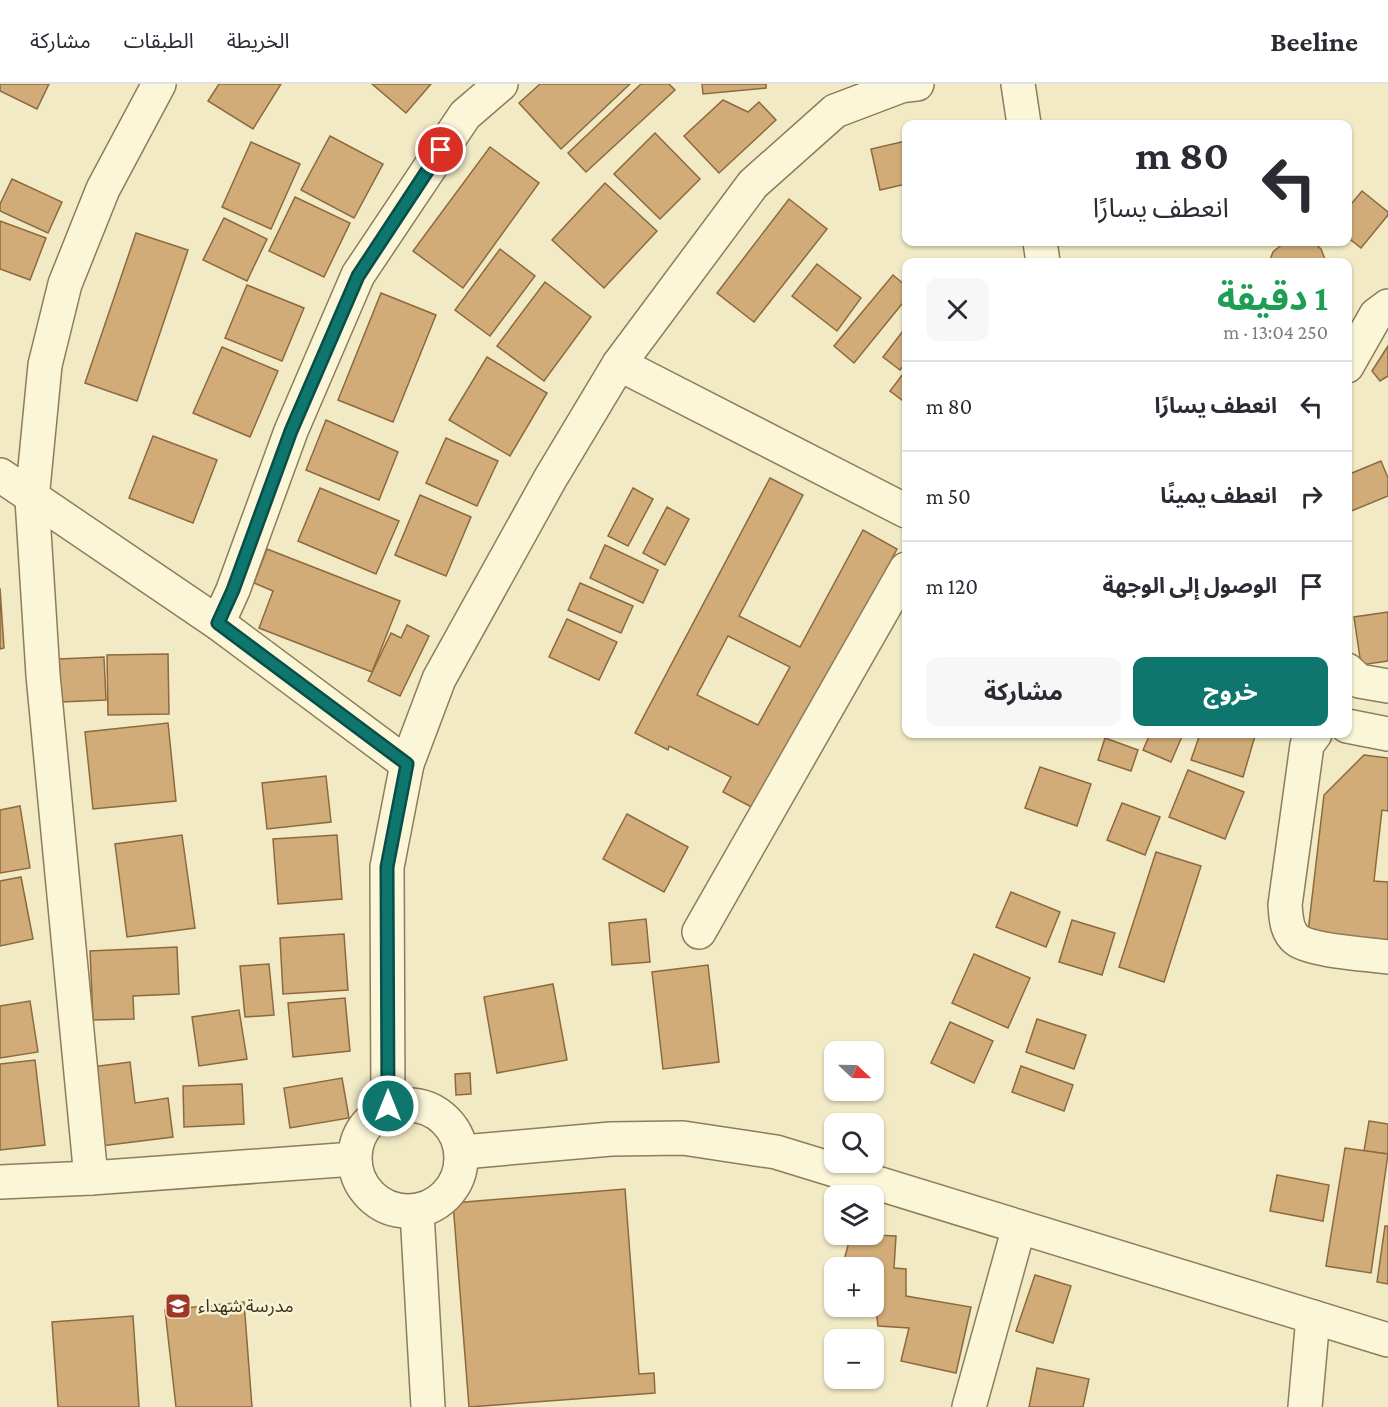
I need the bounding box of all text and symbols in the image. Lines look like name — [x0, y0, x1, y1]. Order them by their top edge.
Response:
text: Beeline — [1270, 26, 1358, 57]
text: مشاركة — [30, 29, 91, 53]
text: الطبقات — [124, 29, 194, 53]
text: الخريطة — [227, 29, 290, 53]
pin — [415, 124, 466, 175]
text: 80 m — [1135, 131, 1229, 178]
icon: arrive — [424, 133, 457, 166]
icon: left — [1250, 144, 1328, 222]
text: انعطف يسارًا — [1093, 193, 1229, 223]
button: close — [926, 278, 989, 341]
text: 1 دقيقة — [1217, 278, 1328, 318]
text: 250 m · 13:04 — [1223, 321, 1328, 343]
icon: left — [1295, 390, 1328, 423]
text: انعطف يسارًا — [1155, 393, 1277, 418]
text: 80 m — [926, 394, 972, 419]
icon: right — [1295, 480, 1328, 513]
text: انعطف يمينًا — [1160, 483, 1277, 508]
text: 50 m — [926, 484, 971, 509]
icon: arrive — [1295, 570, 1328, 603]
text: الوصول إلى الوجهة — [1102, 573, 1277, 598]
text: 120 m — [926, 574, 978, 599]
button: مشاركة — [926, 657, 1121, 726]
button: خروج — [1133, 657, 1328, 726]
north arrow — [824, 1041, 884, 1101]
map controls — [824, 1041, 884, 1389]
position arrow — [356, 1074, 420, 1138]
button: search — [824, 1113, 884, 1173]
button: layers — [824, 1185, 884, 1245]
button: + — [824, 1257, 884, 1317]
school or university icon: مدرسة شهداء — [163, 1291, 193, 1321]
place label: مدرسة شهداء — [198, 1296, 294, 1317]
button: − — [824, 1329, 884, 1389]

